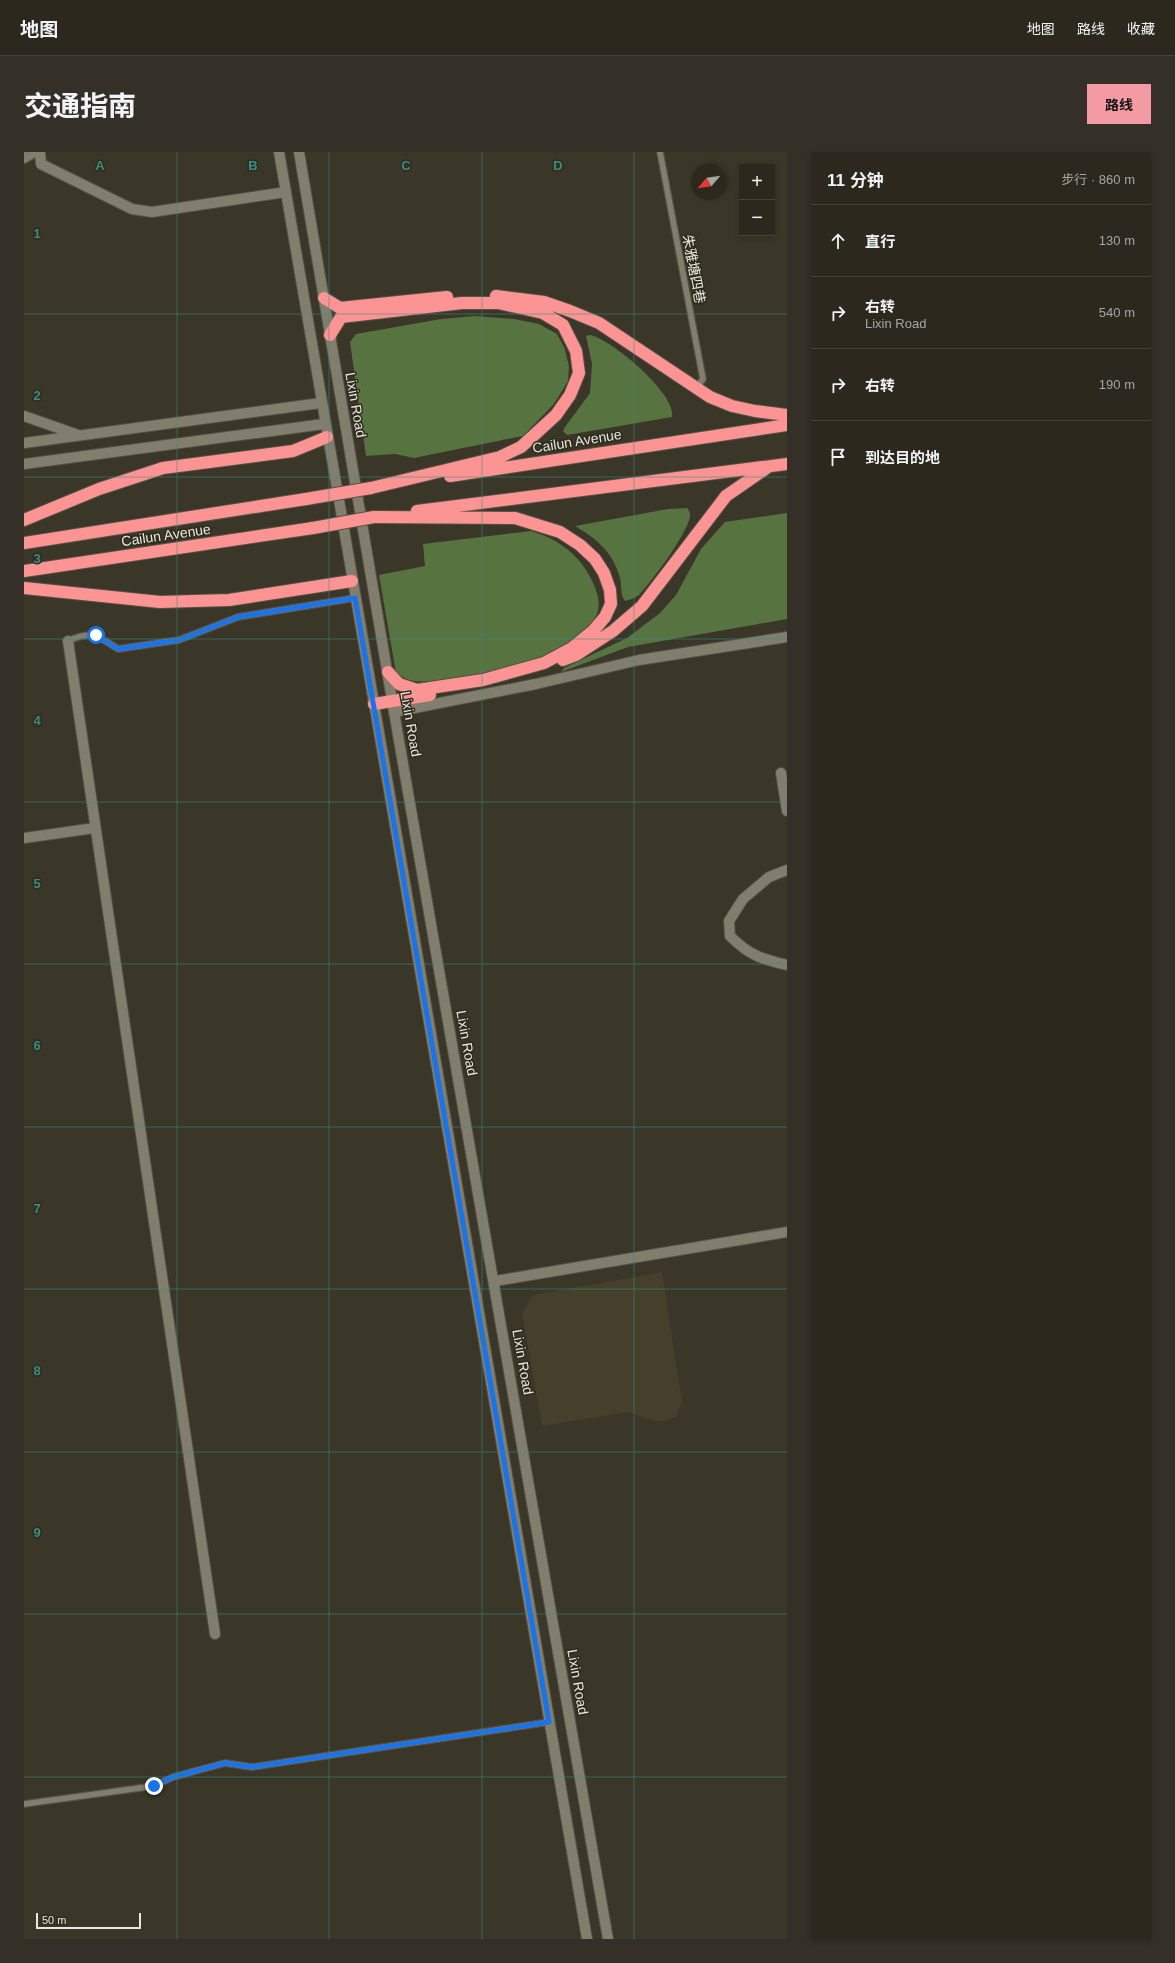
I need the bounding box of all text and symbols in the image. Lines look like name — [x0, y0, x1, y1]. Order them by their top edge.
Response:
text: 地图 — [20, 19, 58, 40]
text: 地图 — [1027, 21, 1055, 37]
text: 路线 — [1077, 21, 1105, 37]
text: 收藏 — [1127, 21, 1155, 37]
button: 路线 — [1087, 84, 1151, 124]
text: 交通指南 — [24, 91, 136, 122]
text: A — [95, 158, 105, 173]
text: B — [248, 158, 258, 173]
text: C — [401, 158, 411, 173]
text: D — [553, 158, 563, 173]
north arrow — [691, 164, 727, 200]
map controls — [739, 164, 775, 236]
button: + — [739, 164, 775, 200]
text: 11 分钟 — [827, 171, 884, 190]
text: 步行 · 860 m — [1061, 172, 1135, 187]
button: − — [739, 200, 775, 236]
text: 1 — [33, 226, 41, 241]
icon: ahead — [827, 230, 849, 252]
street label: 朱雅塘四巷 — [679, 233, 709, 305]
text: 直行 — [865, 233, 895, 250]
text: 130 m — [1099, 233, 1135, 248]
text: 右转 — [865, 298, 895, 315]
icon: right — [827, 302, 849, 324]
text: 540 m — [1099, 305, 1135, 320]
text: Lixin Road — [865, 316, 926, 331]
street label: Lixin Road — [342, 371, 370, 439]
icon: right — [827, 374, 849, 396]
text: 右转 — [865, 377, 895, 394]
text: 190 m — [1099, 377, 1135, 392]
text: 2 — [33, 388, 41, 403]
street label: Cailun Avenue — [531, 426, 623, 456]
icon: arrive — [827, 446, 849, 468]
text: 到达目的地 — [865, 449, 940, 466]
street label: Cailun Avenue — [120, 521, 212, 549]
text: 3 — [33, 551, 41, 566]
route start — [87, 626, 105, 644]
street label: Lixin Road — [397, 690, 425, 758]
text: 4 — [33, 713, 41, 728]
text: 5 — [33, 876, 41, 891]
street label: Lixin Road — [453, 1009, 481, 1077]
text: 6 — [33, 1038, 41, 1053]
text: 7 — [33, 1201, 41, 1216]
street label: Lixin Road — [509, 1328, 537, 1396]
text: 8 — [33, 1363, 41, 1378]
text: 9 — [33, 1525, 41, 1540]
street label: Lixin Road — [564, 1648, 592, 1716]
route end — [145, 1777, 163, 1795]
scale bar — [36, 1911, 141, 1930]
text: 50 m — [42, 1914, 66, 1926]

